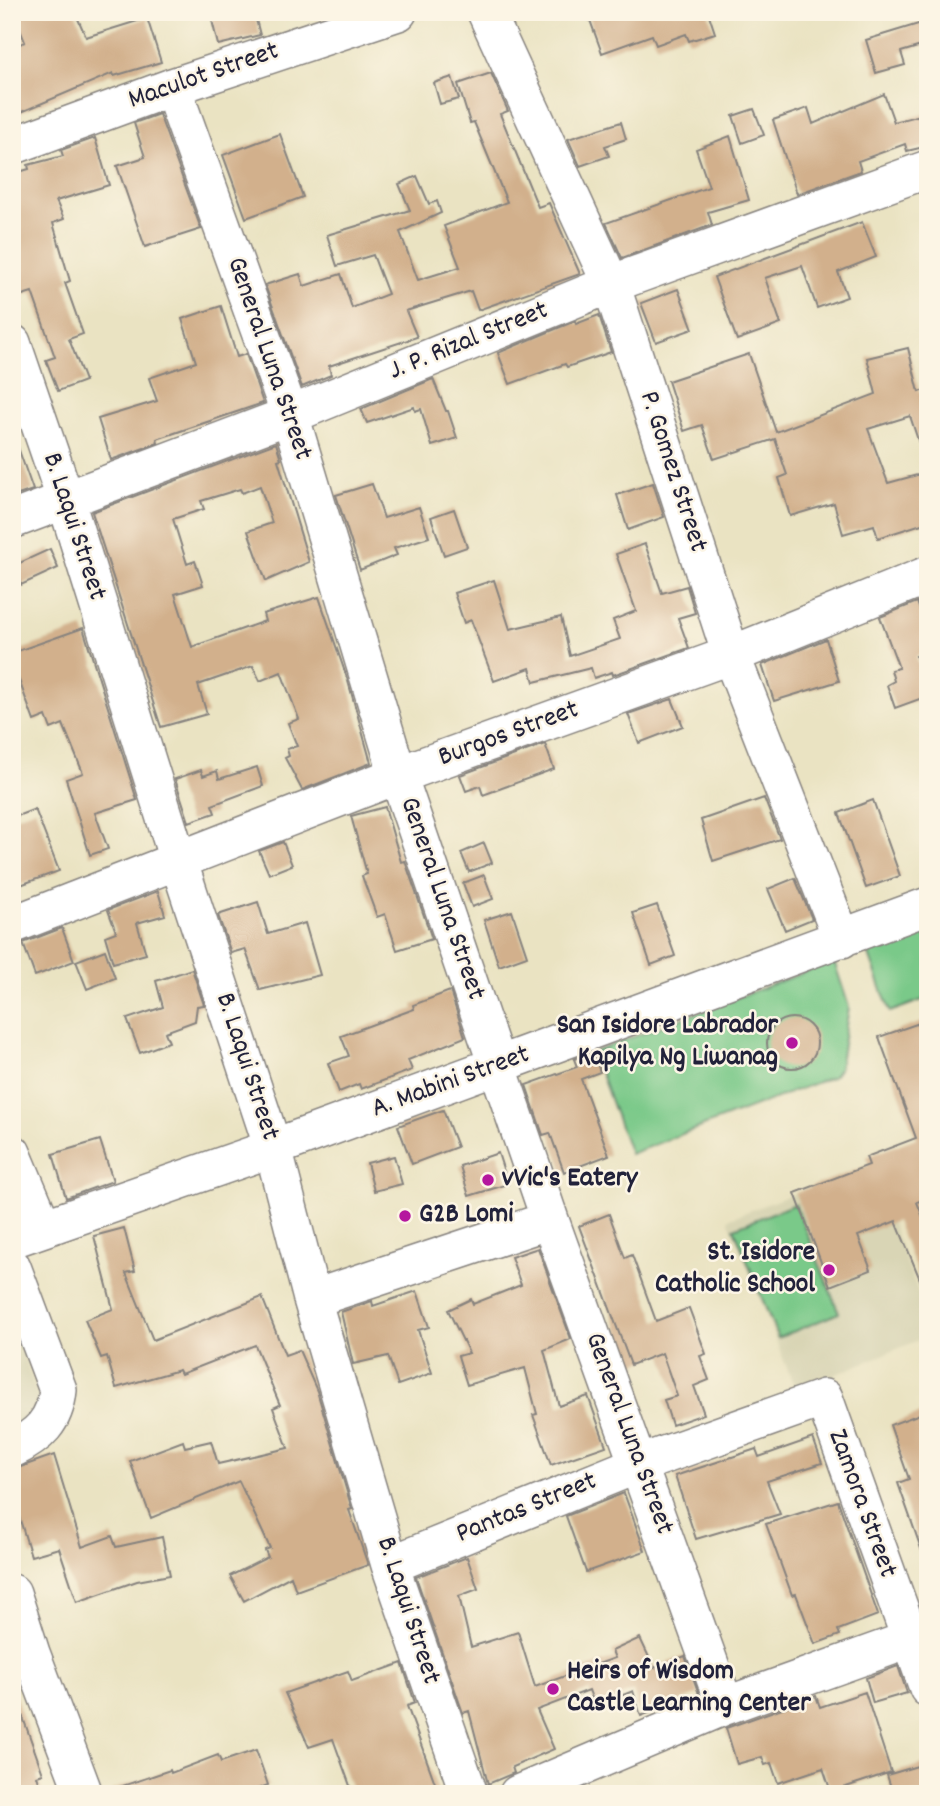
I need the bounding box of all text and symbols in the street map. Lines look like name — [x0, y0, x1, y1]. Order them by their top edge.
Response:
street label: Maculot Street — [123, 33, 285, 121]
street label: General Luna Street — [215, 252, 321, 466]
street label: J. P. Rizal Street — [383, 292, 555, 392]
street label: P. Gomez Street — [627, 386, 717, 558]
street label: B. Laqui Street — [30, 448, 116, 606]
street label: Burgos Street — [433, 691, 585, 779]
street label: General Luna Street — [388, 792, 494, 1006]
street label: B. Laqui Street — [203, 988, 289, 1146]
place label: San Isidore Labrador Kapilya Ng Liwanag — [557, 1007, 779, 1079]
marker: San Isidore Labrador Kapilya Ng Liwanag — [784, 1035, 800, 1051]
street label: A. Mabini Street — [366, 1036, 536, 1130]
place label: vVic's Eatery — [502, 1160, 639, 1200]
marker: vVic's Eatery — [480, 1172, 496, 1188]
place label: G2B Lomi — [419, 1196, 513, 1236]
marker: G2B Lomi — [397, 1208, 413, 1224]
place label: St. Isidore Catholic School — [655, 1234, 815, 1306]
marker: St. Isidore Catholic School — [821, 1262, 837, 1278]
street label: General Luna Street — [573, 1327, 683, 1541]
street label: Zamora Street — [816, 1424, 906, 1584]
street label: Pantas Street — [451, 1463, 603, 1555]
street label: B. Laqui Street — [364, 1532, 450, 1690]
place label: Heirs of Wisdom Castle Learning Center — [567, 1653, 811, 1725]
marker: Heirs of Wisdom Castle Learning Center — [545, 1681, 561, 1697]

